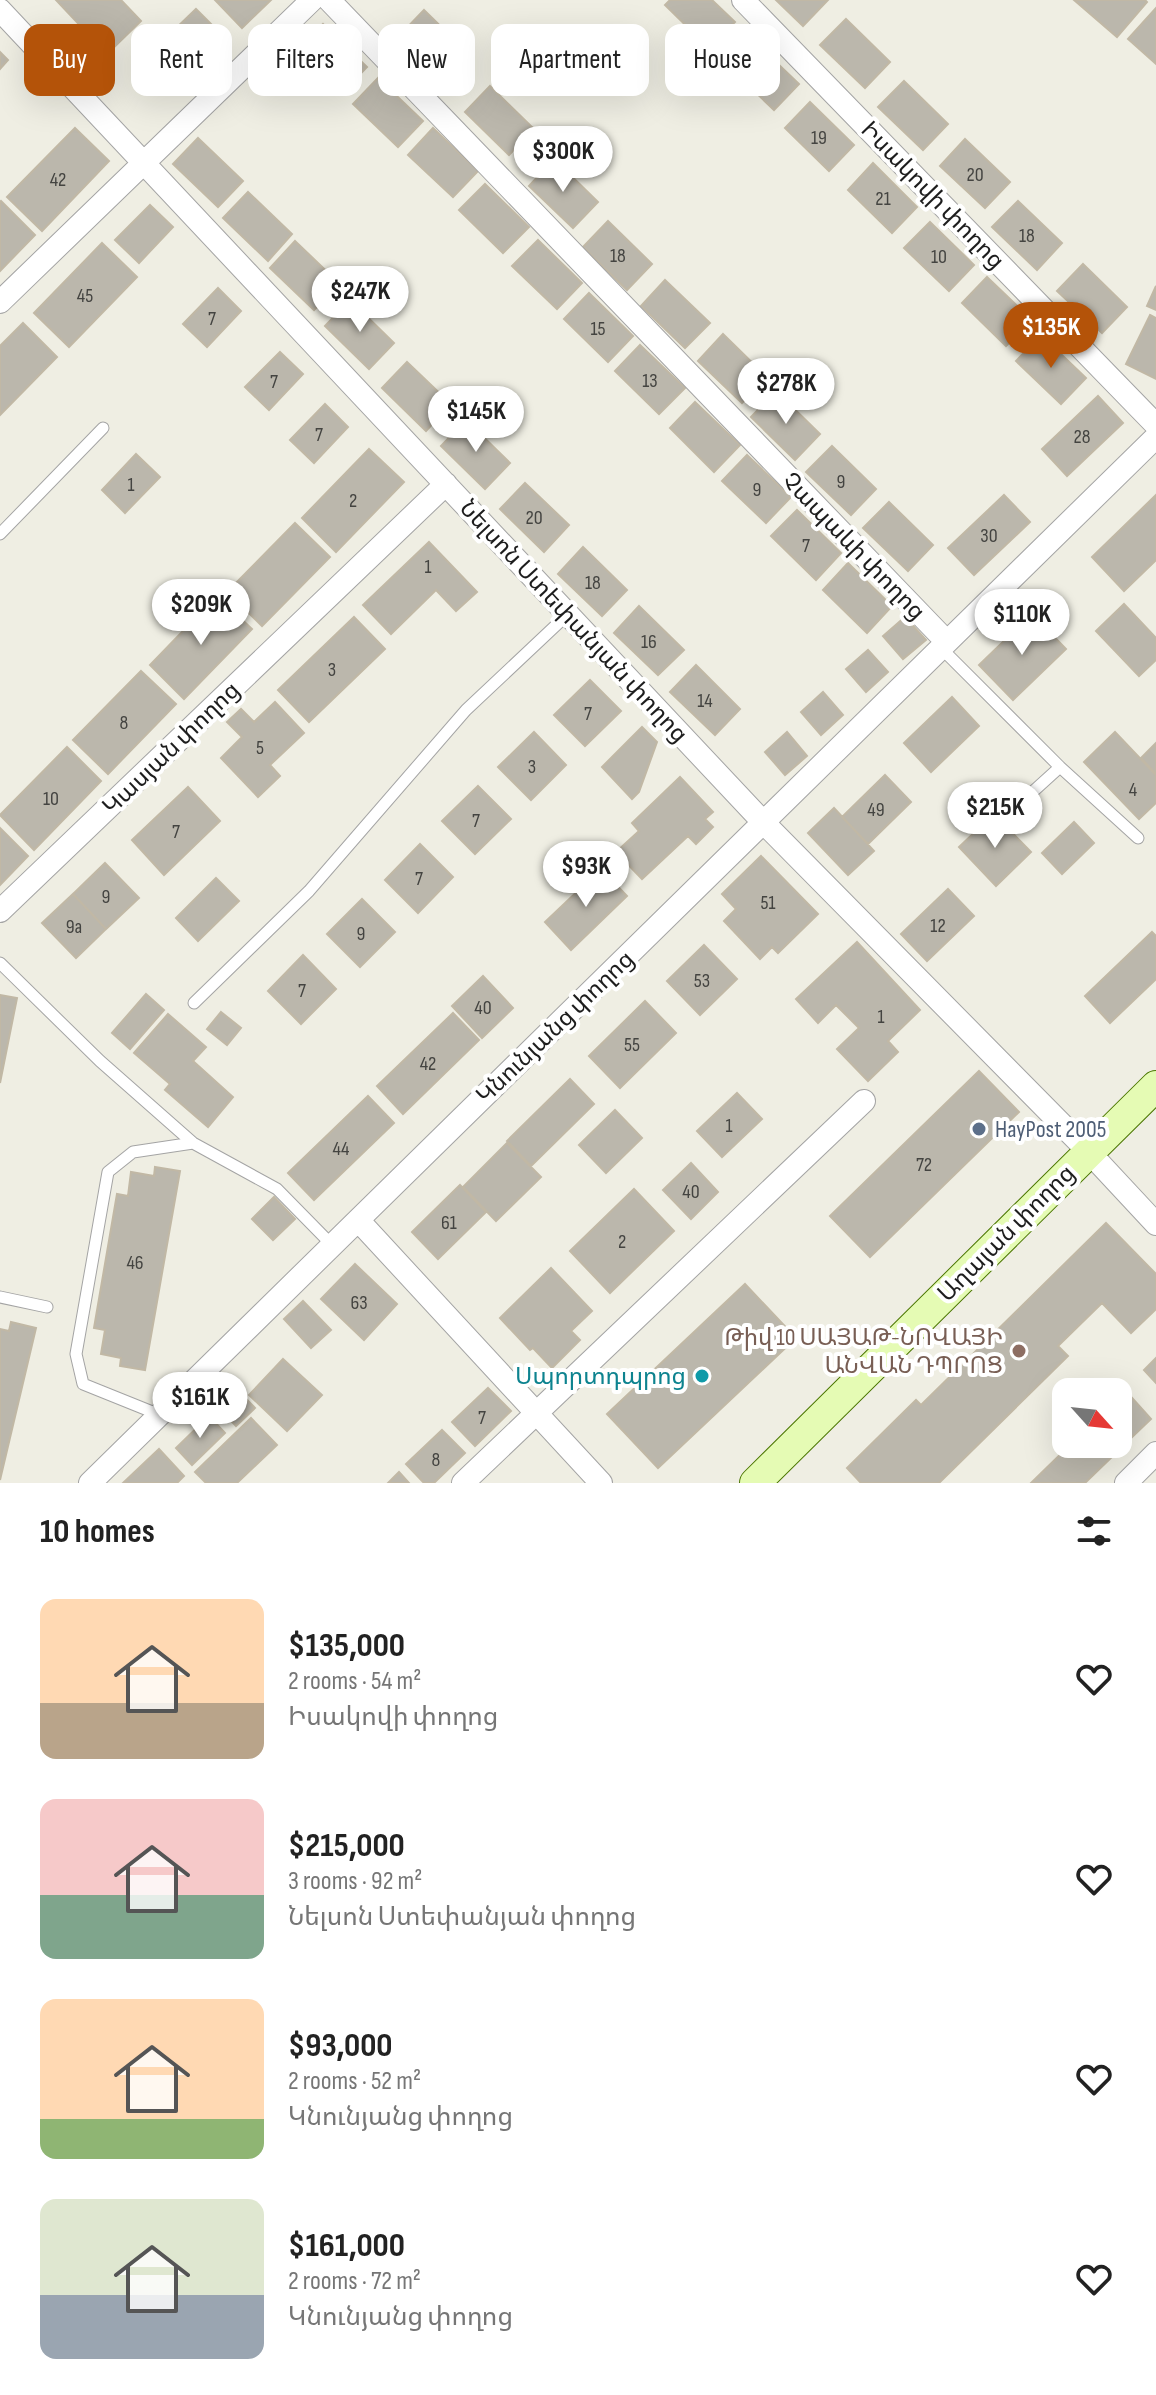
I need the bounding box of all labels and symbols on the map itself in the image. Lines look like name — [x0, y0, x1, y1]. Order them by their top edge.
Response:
street label: Իսակովի փողոց — [855, 115, 1011, 275]
pin: $300K — [507, 126, 619, 194]
house number: 19 — [811, 126, 827, 150]
house number: 20 — [966, 163, 984, 187]
house number: 42 — [50, 168, 66, 192]
house number: 21 — [875, 187, 891, 211]
house number: 18 — [1019, 224, 1035, 248]
house number: 18 — [610, 244, 626, 268]
house number: 10 — [931, 245, 947, 269]
pin: $247K — [304, 266, 416, 334]
house number: 45 — [77, 284, 93, 308]
pin: $135K — [995, 302, 1107, 370]
house number: 7 — [208, 307, 216, 331]
house number: 15 — [590, 317, 606, 341]
pin: $278K — [730, 358, 842, 426]
house number: 13 — [642, 369, 658, 393]
house number: 7 — [270, 370, 278, 394]
pin: $145K — [420, 386, 532, 454]
house number: 7 — [315, 423, 323, 447]
house number: 28 — [1074, 425, 1091, 449]
street label: Չապաևի փողոց — [776, 467, 931, 626]
house number: 9 — [837, 470, 845, 494]
house number: 1 — [128, 473, 135, 497]
house number: 9 — [753, 478, 761, 502]
house number: 2 — [349, 489, 357, 513]
street label: Նելսոն Ստեփանյան փողոց — [453, 494, 694, 749]
house number: 20 — [525, 506, 543, 530]
house number: 30 — [980, 524, 998, 548]
house number: 7 — [802, 534, 810, 558]
house number: 1 — [425, 555, 432, 579]
house number: 18 — [585, 571, 601, 595]
pin: $209K — [145, 579, 257, 647]
pin: $110K — [966, 589, 1078, 657]
house number: 16 — [641, 630, 657, 654]
house number: 3 — [328, 658, 336, 682]
street label: Կասյան փողոց — [97, 676, 246, 821]
house number: 14 — [697, 689, 713, 713]
house number: 7 — [584, 702, 592, 726]
house number: 8 — [120, 711, 128, 735]
house number: 5 — [256, 736, 264, 760]
house number: 3 — [528, 755, 536, 779]
house number: 4 — [1129, 778, 1137, 802]
pin: $215K — [939, 782, 1051, 850]
house number: 10 — [43, 787, 59, 811]
house number: 49 — [867, 798, 885, 822]
house number: 7 — [472, 809, 480, 833]
house number: 7 — [172, 820, 180, 844]
pin: $93K — [539, 841, 633, 909]
house number: 7 — [415, 867, 423, 891]
house number: 9 — [102, 885, 110, 909]
house number: 51 — [760, 891, 776, 915]
house number: 12 — [930, 914, 946, 938]
house number: 9a — [66, 915, 82, 939]
house number: 9 — [357, 922, 365, 946]
street label: Կնունյանց փողոց — [471, 945, 640, 1110]
house number: 53 — [694, 969, 710, 993]
house number: 7 — [298, 979, 306, 1003]
house number: 40 — [474, 996, 492, 1020]
house number: 1 — [878, 1005, 885, 1029]
house number: 55 — [624, 1033, 640, 1057]
house number: 42 — [420, 1052, 436, 1076]
house number: 1 — [726, 1114, 733, 1138]
place label: HayPost 2005 — [995, 1115, 1106, 1144]
marker: HayPost 2005 — [970, 1120, 988, 1138]
house number: 44 — [333, 1137, 349, 1161]
house number: 72 — [916, 1153, 932, 1177]
street label: Աղայան փողոց — [932, 1159, 1081, 1308]
house number: 40 — [682, 1180, 700, 1204]
house number: 61 — [441, 1211, 457, 1235]
house number: 2 — [618, 1230, 626, 1254]
house number: 46 — [126, 1251, 144, 1275]
house number: 63 — [350, 1291, 368, 1315]
place label: Թիվ 10 ՍԱՅԱԹ-ՆՈՎԱՅԻ ԱՆՎԱՆ ԴՊՐՈՑ — [724, 1323, 1003, 1380]
marker: Թիվ 10 ՍԱՅԱԹ-ՆՈՎԱՅԻ ԱՆՎԱՆ ԴՊՐՈՑ — [1010, 1342, 1028, 1360]
place label: Սպորտդպրոց — [515, 1362, 686, 1391]
marker: Սպորտդպրոց — [693, 1367, 711, 1385]
pin: $161K — [144, 1372, 256, 1440]
north arrow — [1052, 1378, 1132, 1458]
house number: 7 — [478, 1406, 486, 1430]
house number: 8 — [432, 1448, 440, 1472]

